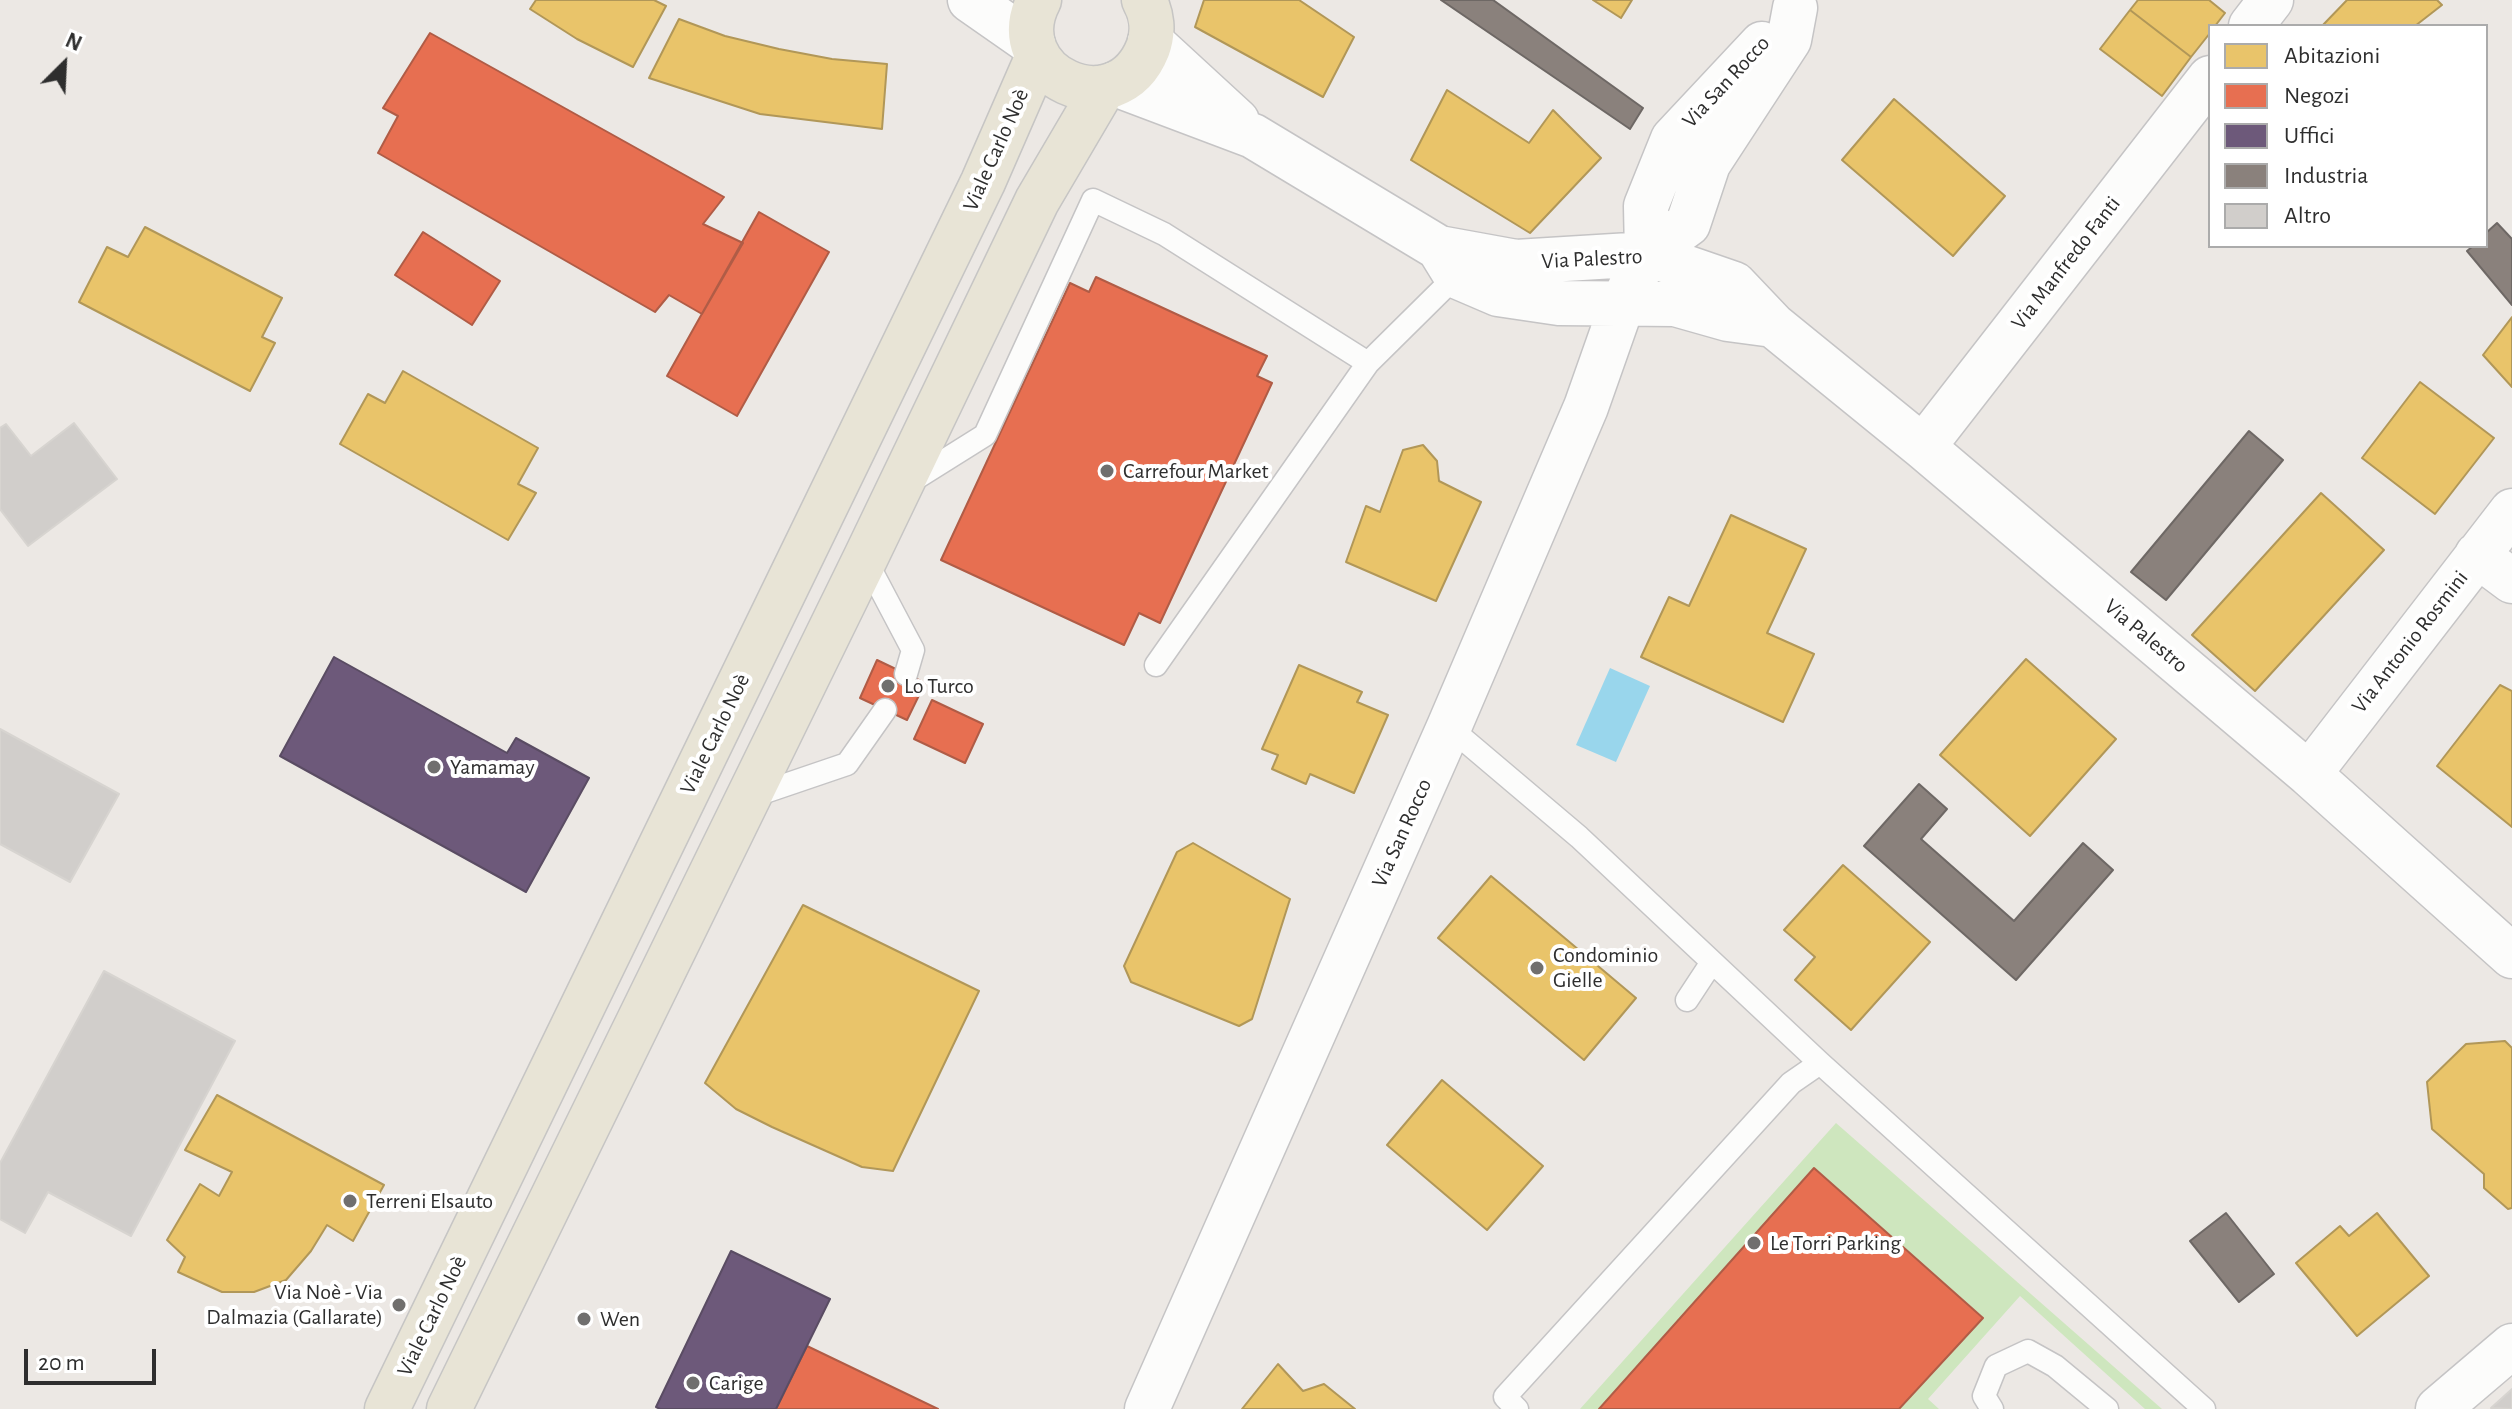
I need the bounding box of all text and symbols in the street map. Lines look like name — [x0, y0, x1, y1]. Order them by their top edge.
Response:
north arrow — [24, 24, 104, 104]
legend — [2208, 24, 2488, 248]
text: N — [62, 29, 85, 55]
street label: Via San Rocco — [1677, 30, 1775, 134]
text: Abitazioni — [2284, 44, 2380, 68]
text: Negozi — [2284, 84, 2350, 108]
street label: Viale Carlo Noè — [957, 85, 1035, 215]
text: Uffici — [2284, 124, 2335, 148]
text: Industria — [2284, 164, 2368, 188]
street label: Via Manfredo Fanti — [2006, 191, 2126, 335]
text: Altro — [2284, 204, 2331, 228]
street label: Via Palestro — [1541, 243, 1643, 275]
place label: Carrefour Market — [1123, 458, 1269, 484]
marker: Carrefour Market — [1098, 462, 1116, 480]
street label: Via Antonio Rosmini — [2346, 565, 2474, 719]
street label: Via Palestro — [2099, 593, 2193, 679]
street label: Viale Carlo Noè — [674, 669, 756, 799]
place label: Lo Turco — [904, 673, 974, 699]
marker: Lo Turco — [879, 677, 897, 695]
place label: Yamamay — [450, 754, 535, 780]
marker: Yamamay — [425, 758, 443, 776]
street label: Via San Rocco — [1366, 774, 1438, 892]
place label: Condominio Gielle — [1553, 942, 1658, 994]
marker: Condominio Gielle — [1528, 959, 1546, 977]
place label: Terreni Elsauto — [366, 1188, 493, 1214]
marker: Terreni Elsauto — [341, 1192, 359, 1210]
place label: Le Torri Parking — [1770, 1230, 1901, 1256]
marker: Le Torri Parking — [1745, 1234, 1763, 1252]
street label: Viale Carlo Noè — [391, 1251, 473, 1381]
place label: Via Noè - Via Dalmazia (Gallarate) — [206, 1279, 383, 1330]
marker: Via Noè - Via Dalmazia (Gallarate) — [390, 1296, 408, 1314]
place label: Wen — [600, 1306, 640, 1332]
marker: Wen — [575, 1310, 593, 1328]
scale bar — [28, 1333, 160, 1383]
text: 20 m — [38, 1351, 85, 1375]
place label: Carige — [709, 1370, 764, 1396]
marker: Carige — [684, 1374, 702, 1392]

